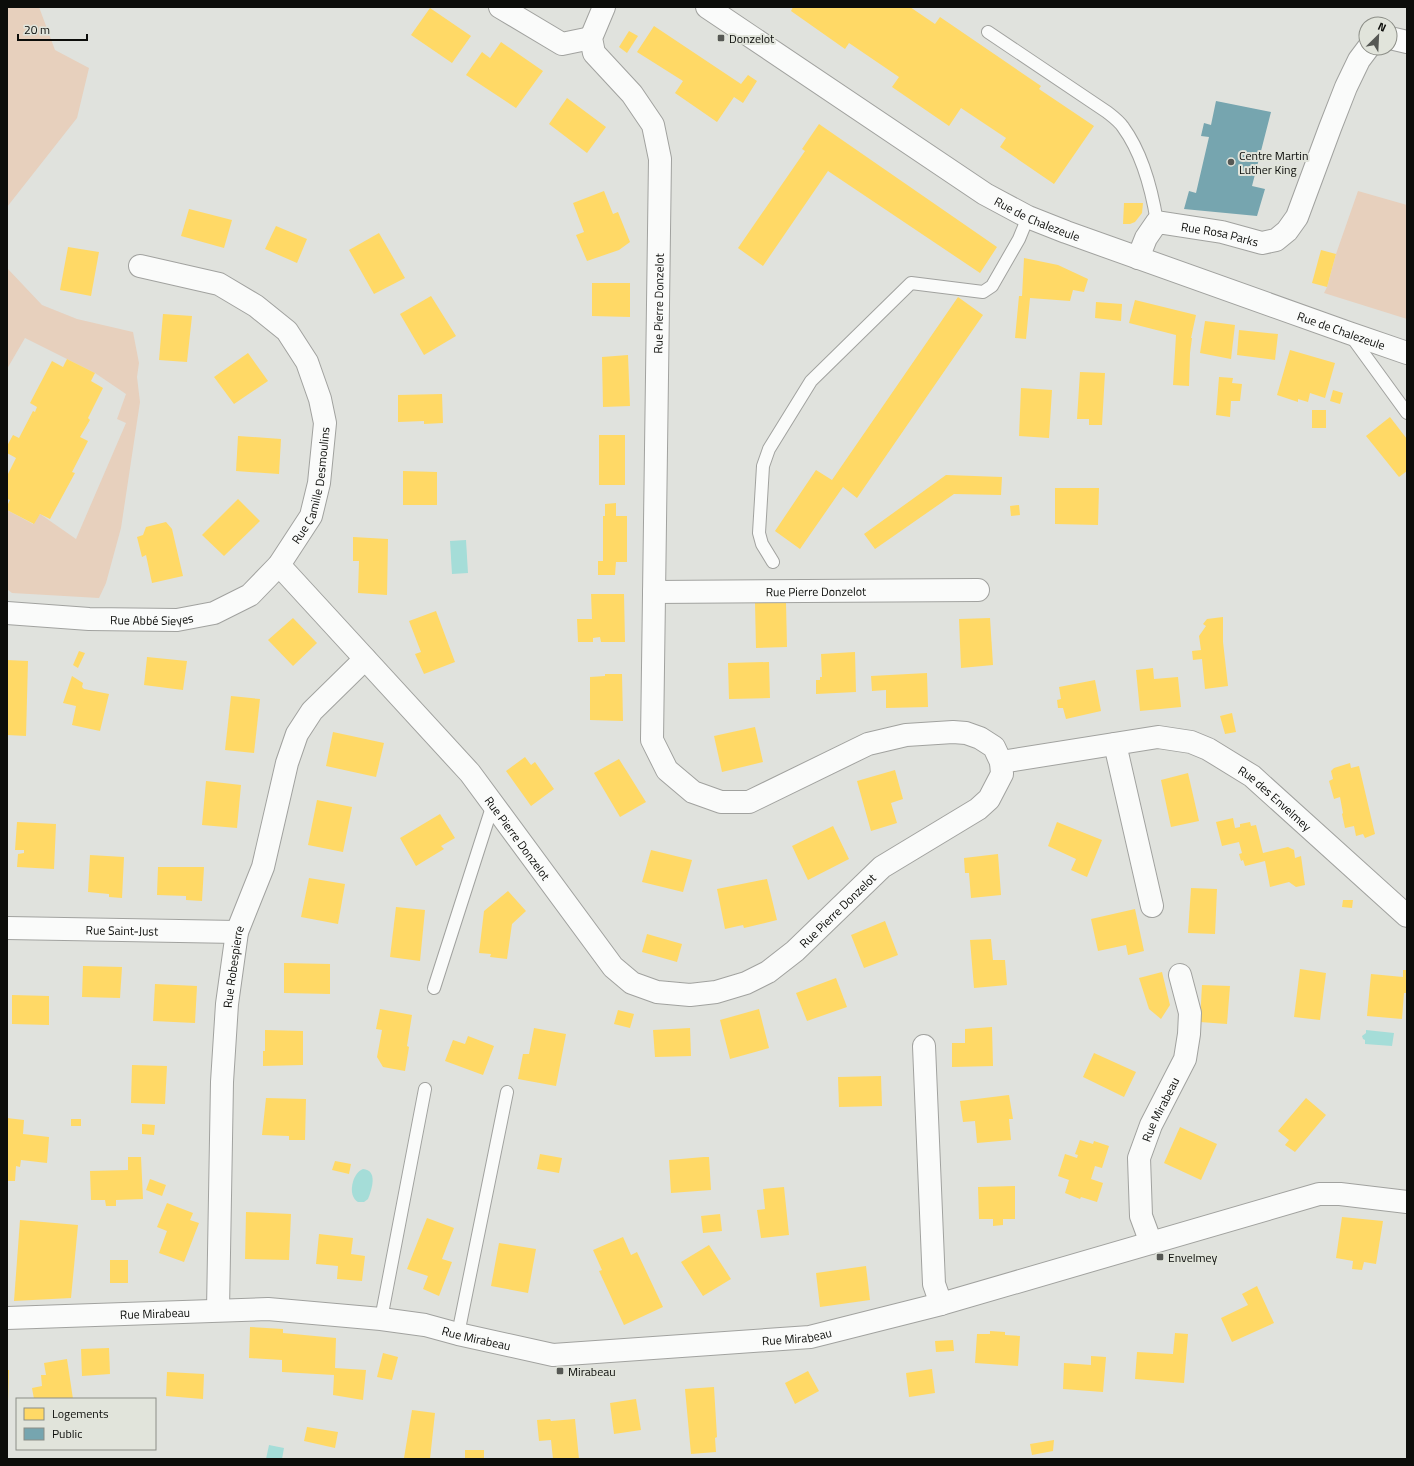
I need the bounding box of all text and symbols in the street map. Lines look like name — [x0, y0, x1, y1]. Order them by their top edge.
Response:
scale bar — [18, 16, 87, 42]
north arrow — [1358, 16, 1398, 56]
text: N — [1375, 18, 1389, 36]
text: 20 m — [24, 20, 50, 39]
place label: Donzelot — [729, 29, 775, 48]
marker: Donzelot — [716, 33, 726, 43]
place label: Centre Martin Luther King — [1239, 146, 1308, 179]
marker: Centre Martin Luther King — [1226, 157, 1236, 167]
street label: Rue de Chalezeule — [991, 191, 1083, 246]
street label: Rue Rosa Parks — [1180, 216, 1261, 251]
street label: Rue Pierre Donzelot — [648, 252, 668, 354]
street label: Rue de Chalezeule — [1295, 306, 1388, 354]
street label: Rue Camille Desmoulins — [286, 425, 334, 547]
street label: Rue Pierre Donzelot — [766, 581, 867, 601]
street label: Rue Abbé Sieyes — [110, 608, 195, 629]
street label: Rue des Envelmey — [1235, 760, 1316, 835]
street label: Rue Pierre Donzelot — [480, 792, 556, 885]
street label: Rue Pierre Donzelot — [795, 868, 881, 952]
street label: Rue Saint-Just — [86, 920, 159, 940]
street label: Rue Robespierre — [217, 922, 248, 1008]
street label: Rue Mirabeau — [1136, 1073, 1184, 1144]
place label: Envelmey — [1168, 1248, 1218, 1267]
marker: Envelmey — [1155, 1252, 1165, 1262]
street label: Rue Mirabeau — [120, 1302, 190, 1324]
street label: Rue Mirabeau — [440, 1321, 513, 1355]
street label: Rue Mirabeau — [761, 1322, 834, 1350]
place label: Mirabeau — [568, 1362, 616, 1381]
marker: Mirabeau — [555, 1366, 565, 1376]
legend — [16, 1398, 156, 1450]
text: Logements — [52, 1404, 109, 1423]
text: Public — [52, 1424, 82, 1443]

